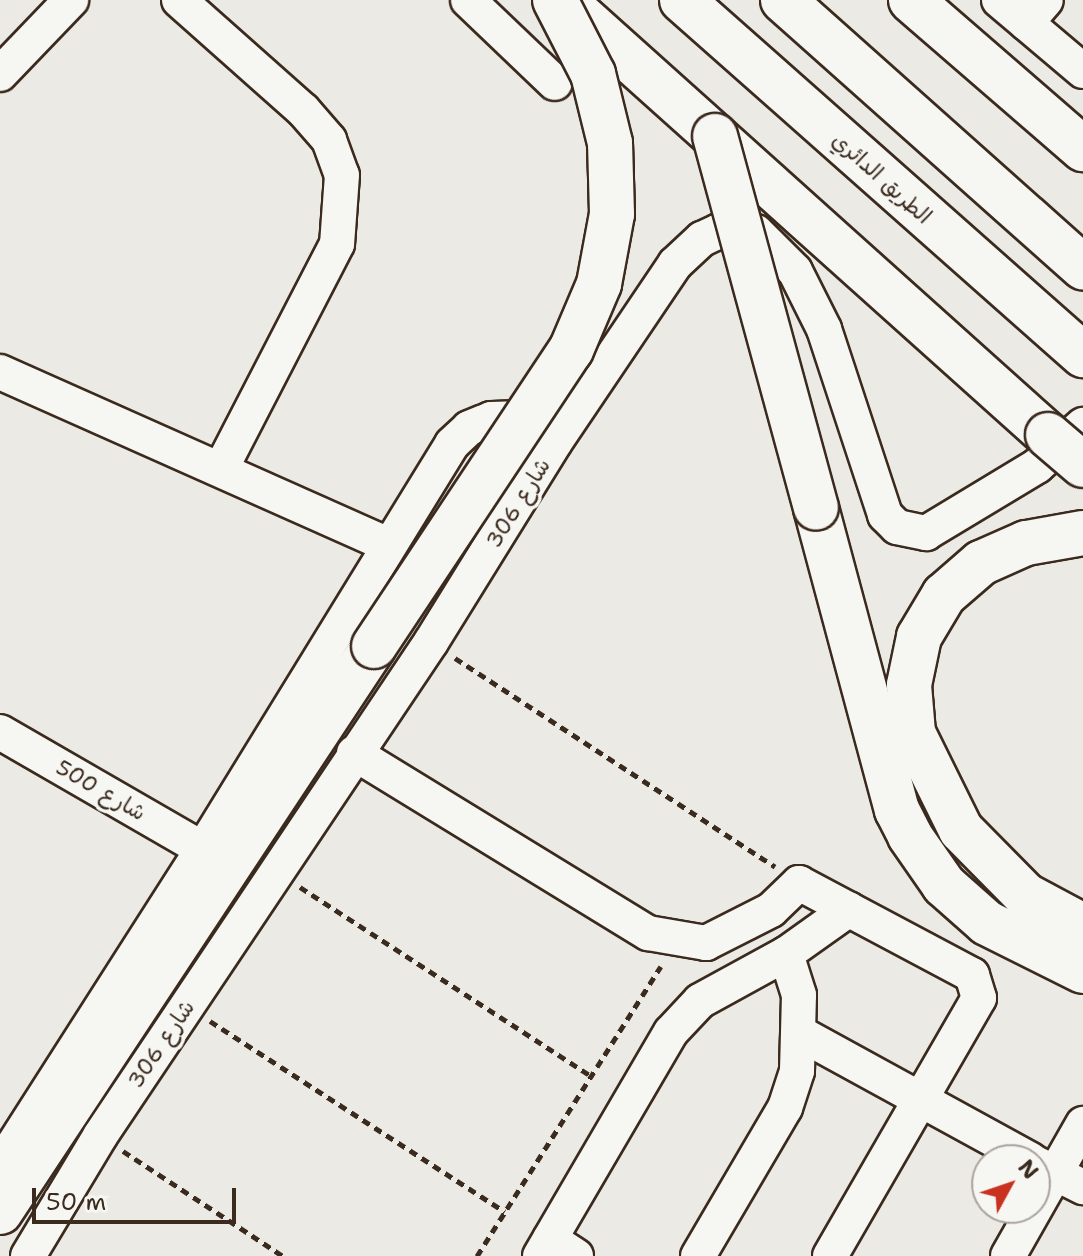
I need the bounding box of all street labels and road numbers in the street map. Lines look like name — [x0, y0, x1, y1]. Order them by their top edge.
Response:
street label: الطريق الدائري — [827, 127, 937, 229]
street label: شارع 306 — [480, 453, 556, 553]
street label: شارع 500 — [52, 754, 150, 826]
street label: شارع 306 — [122, 995, 200, 1093]

